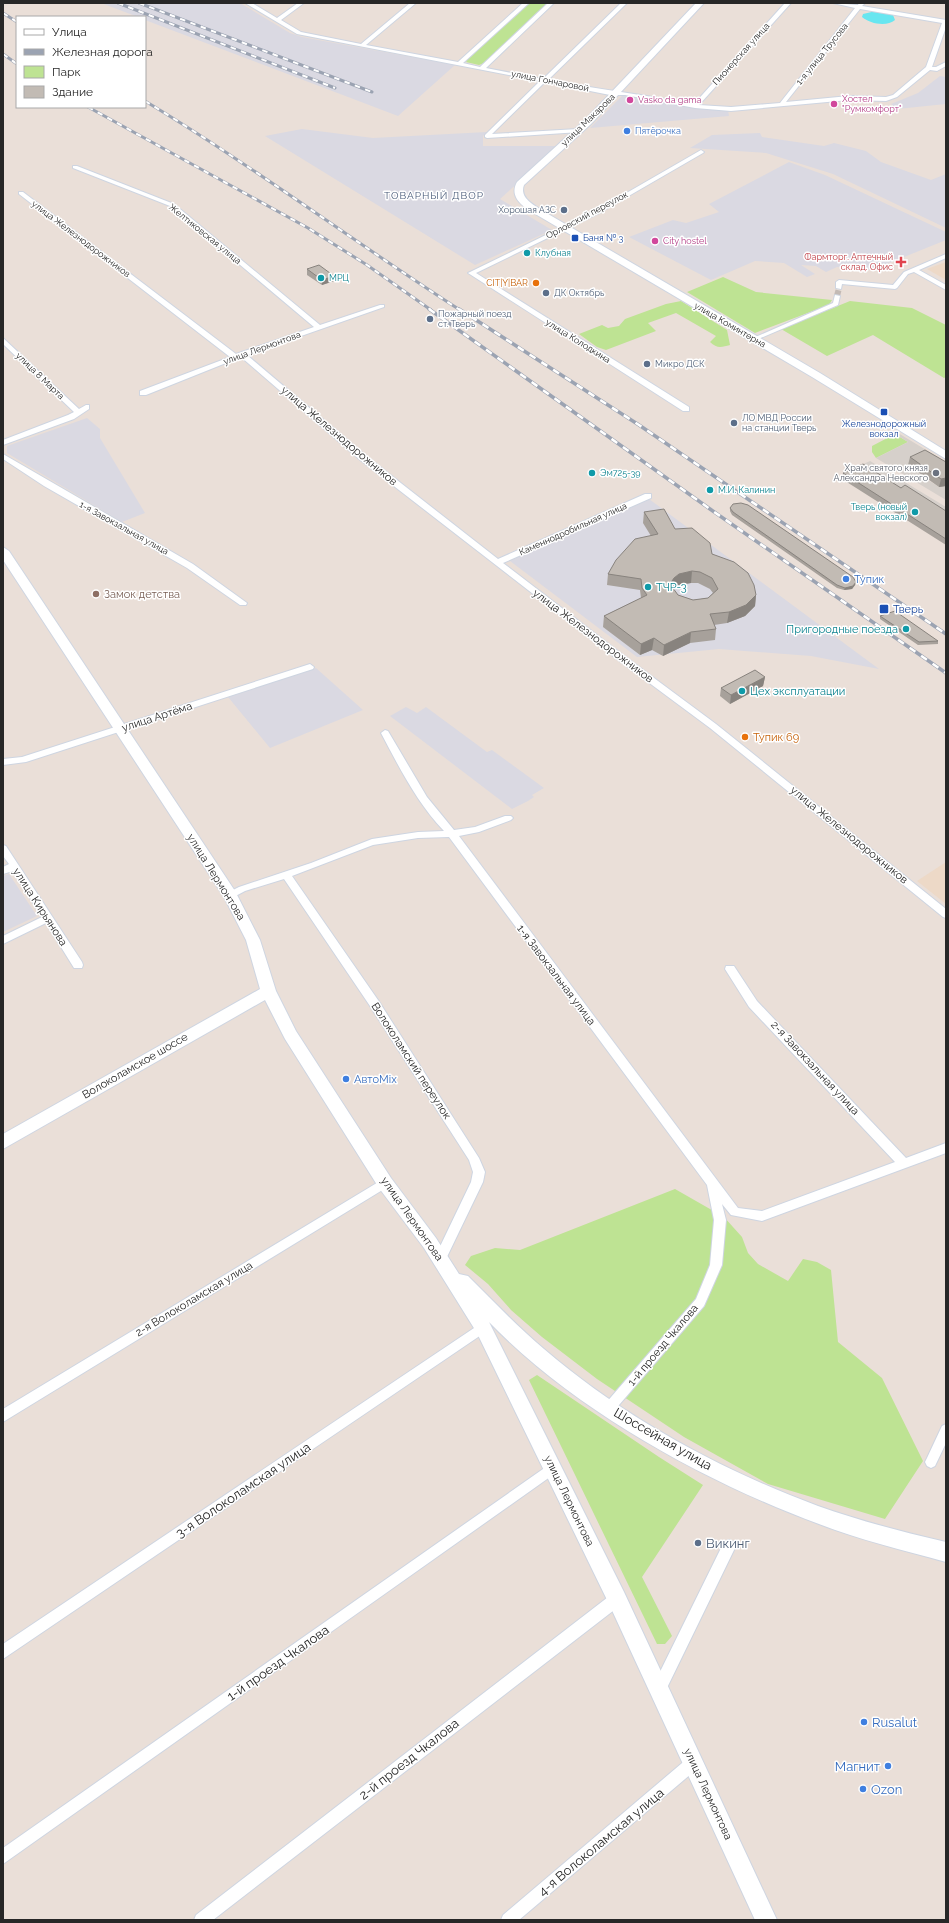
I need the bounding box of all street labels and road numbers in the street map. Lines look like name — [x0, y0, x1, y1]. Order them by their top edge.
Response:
street label: Пионерская улица — [711, 21, 772, 87]
street label: 1-я улица Трусова — [794, 21, 850, 87]
street label: улица Гончаровой — [510, 69, 590, 93]
street label: улица Макарова — [559, 92, 617, 148]
street label: Орловский переулок — [544, 189, 630, 241]
street label: улица Железнодорожников — [30, 199, 132, 279]
street label: Желтиковская улица — [167, 202, 243, 266]
street label: улица Коминтерна — [693, 300, 768, 350]
street label: улица Колодкина — [544, 317, 612, 365]
street label: улица Лермонтова — [222, 329, 302, 367]
street label: улица 8 Марта — [14, 351, 66, 401]
street label: улица Железнодорожников — [278, 384, 400, 488]
street label: 1-я Завокзальная улица — [78, 499, 170, 557]
street label: Каменнодробильная улица — [518, 501, 628, 557]
street label: улица Железнодорожников — [530, 586, 656, 686]
street label: улица Артёма — [120, 700, 194, 734]
street label: улица Железнодорожников — [788, 784, 910, 886]
street label: улица Лермонтова — [184, 831, 248, 923]
street label: улица Кирьянова — [10, 866, 70, 948]
street label: 1-я Завокзальная улица — [514, 922, 598, 1028]
street label: Волоколамский переулок — [368, 1000, 454, 1122]
street label: 2-я Завокзальная улица — [768, 1018, 862, 1118]
street label: Волоколамское шоссе — [80, 1030, 191, 1102]
street label: улица Лермонтова — [378, 1175, 446, 1263]
street label: 2-я Волоколамская улица — [133, 1259, 255, 1339]
street label: 1-й проезд Чкалова — [625, 1302, 701, 1388]
street label: Шоссейная улица — [611, 1405, 715, 1473]
street label: 3-я Волоколамская улица — [173, 1439, 313, 1541]
street label: улица Лермонтова — [541, 1453, 597, 1549]
street label: 1-й проезд Чкалова — [224, 1622, 332, 1704]
street label: 2-й проезд Чкалова — [356, 1715, 462, 1803]
street label: улица Лермонтова — [681, 1746, 735, 1842]
street label: 4-я Волоколамская улица — [535, 1785, 667, 1899]

